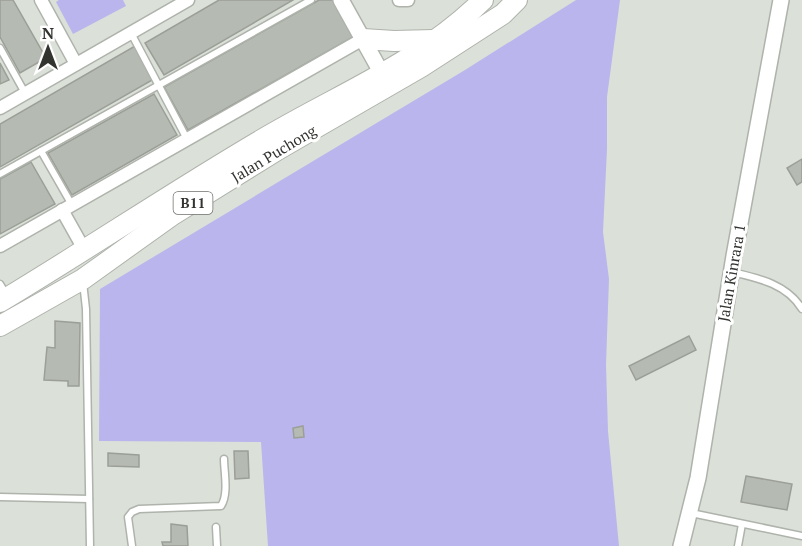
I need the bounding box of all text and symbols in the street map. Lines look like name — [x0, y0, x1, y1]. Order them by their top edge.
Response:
north arrow — [18, 18, 78, 78]
text: N — [42, 22, 54, 44]
street label: Jalan Puchong — [227, 119, 321, 186]
road number: B11 — [174, 192, 212, 214]
street label: Jalan Kinrara 1 — [713, 222, 749, 323]

